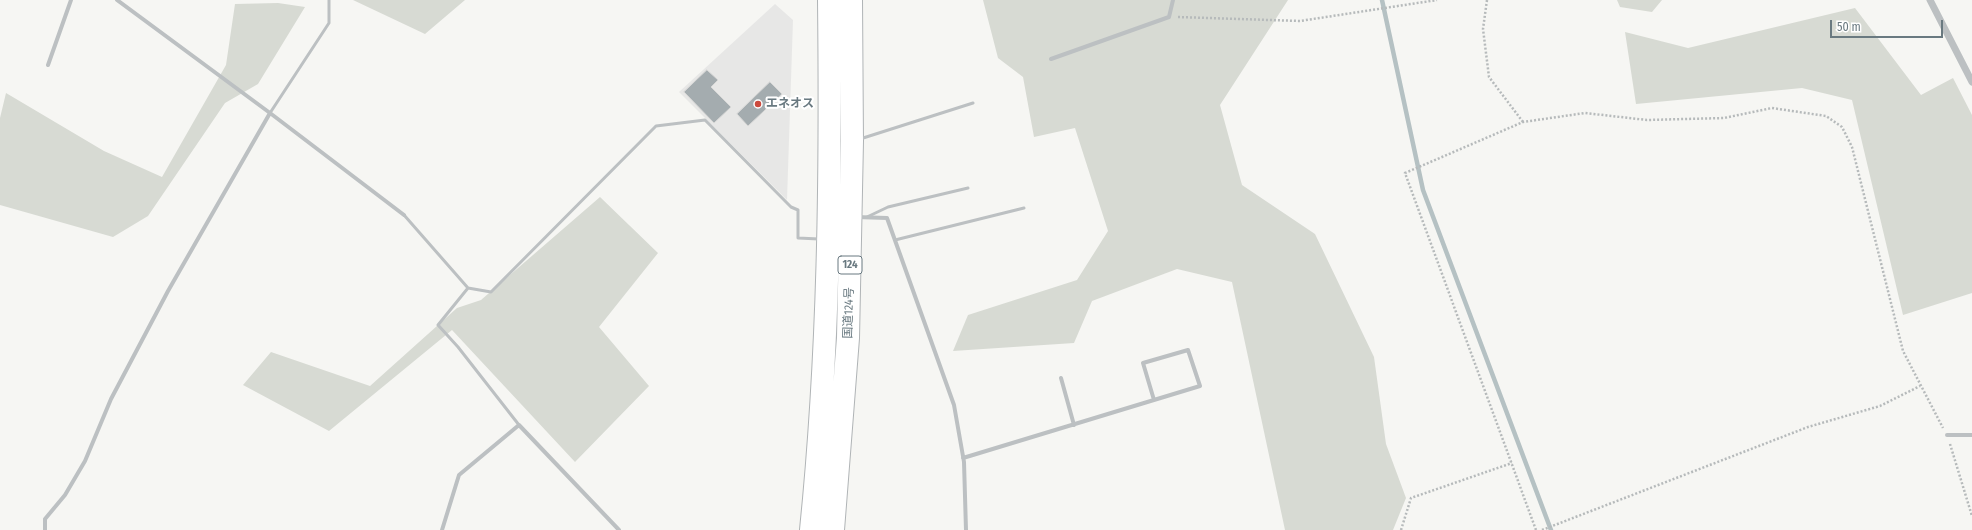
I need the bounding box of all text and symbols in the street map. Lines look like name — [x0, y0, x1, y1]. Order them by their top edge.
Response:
scale bar — [1832, 12, 1945, 38]
text: 50 m — [1837, 20, 1861, 34]
place label: エネオス — [766, 97, 814, 111]
marker: エネオス — [753, 99, 763, 109]
road number: 124 — [838, 256, 862, 274]
street label: 国道124号 — [841, 287, 857, 339]

